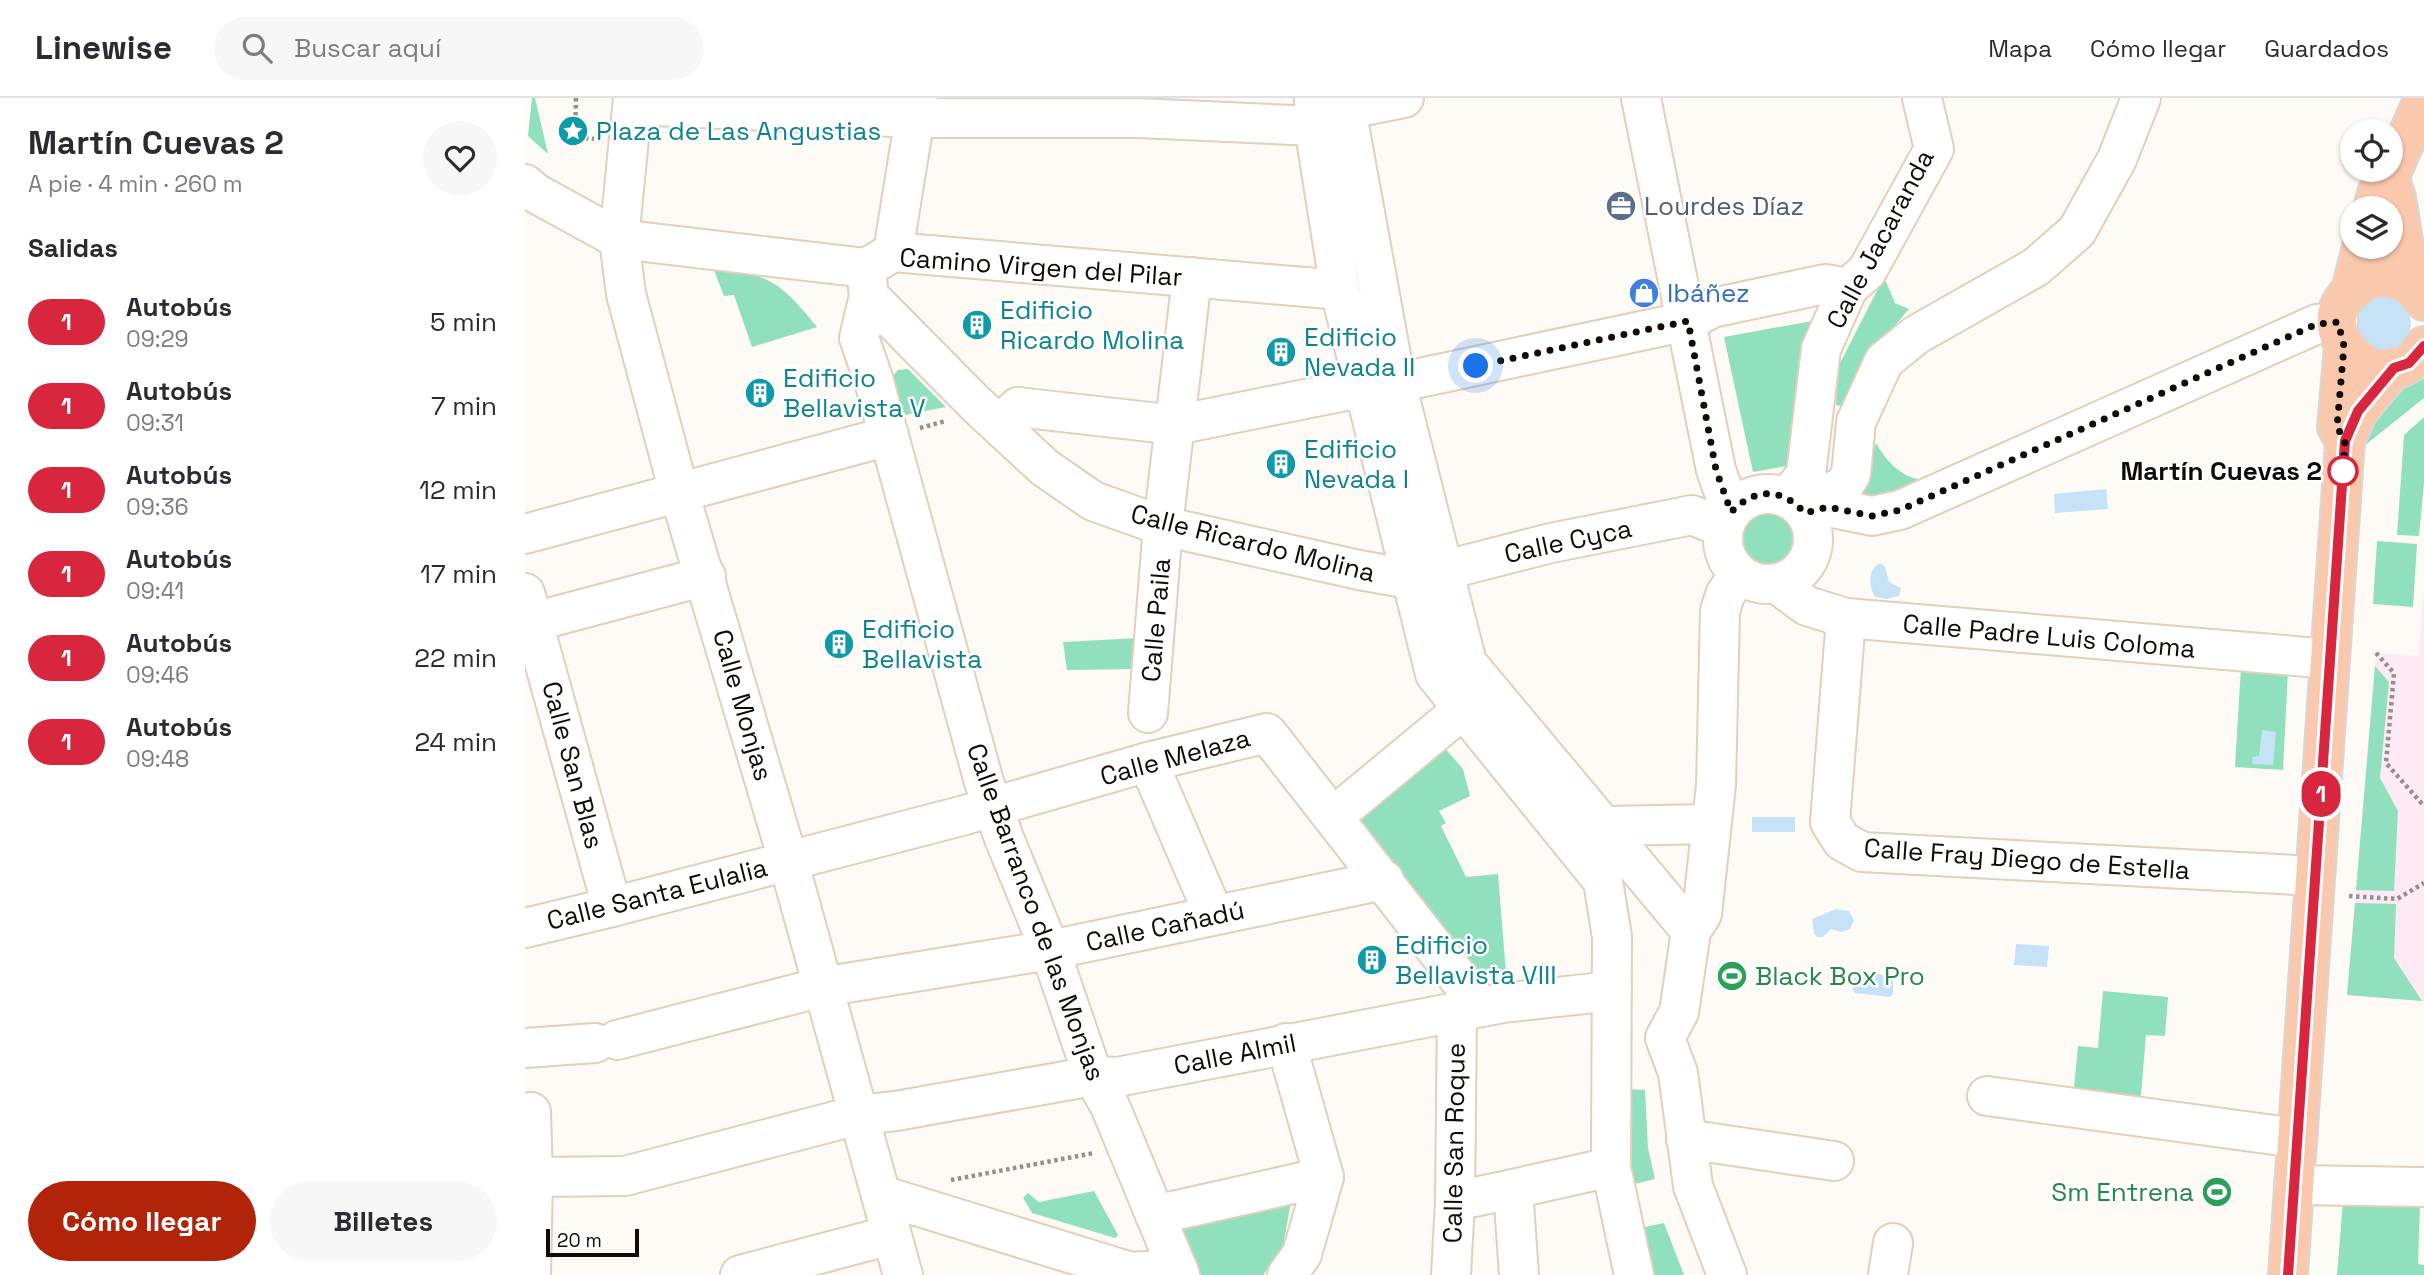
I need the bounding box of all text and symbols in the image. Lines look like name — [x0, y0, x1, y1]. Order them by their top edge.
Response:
search box — [214, 17, 704, 80]
text: Linewise — [35, 27, 172, 69]
icon: search — [238, 29, 276, 67]
text: Buscar aquí — [294, 31, 441, 65]
text: Mapa — [1988, 33, 2052, 64]
text: Cómo llegar — [2090, 33, 2226, 64]
text: Guardados — [2264, 33, 2389, 64]
place icon: Plaza de Las Angustias — [556, 114, 590, 148]
place label: Plaza de Las Angustias — [596, 114, 881, 148]
map controls — [2340, 119, 2403, 259]
button: locate — [2340, 119, 2403, 182]
button: heart — [423, 121, 497, 195]
text: Martín Cuevas 2 — [28, 122, 284, 164]
street label: Calle Jacaranda — [1818, 143, 1942, 335]
text: A pie · 4 min · 260 m — [28, 169, 243, 199]
office icon: Lourdes Díaz — [1604, 189, 1638, 223]
place label: Lourdes Díaz — [1644, 189, 1804, 223]
button: layers — [2340, 196, 2403, 259]
text: Salidas — [28, 231, 118, 265]
street label: Camino Virgen del Pilar — [898, 240, 1184, 294]
shop icon: Ibáñez — [1627, 276, 1661, 310]
place label: Ibáñez — [1667, 276, 1749, 310]
text: Autobús — [126, 290, 232, 324]
place label: Edificio Ricardo Molina — [1000, 293, 1184, 357]
text: 5 min — [430, 305, 497, 339]
text: 1 — [61, 306, 72, 337]
building icon: Edificio Ricardo Molina — [960, 308, 994, 342]
place label: Edificio Nevada II — [1304, 320, 1415, 384]
text: 09:29 — [126, 324, 189, 354]
building icon: Edificio Nevada II — [1264, 335, 1298, 369]
your location — [1458, 348, 1493, 383]
place label: Edificio Bellavista V — [783, 361, 926, 425]
text: Autobús — [126, 374, 232, 408]
building icon: Edificio Bellavista V — [743, 376, 777, 410]
text: 7 min — [431, 389, 497, 423]
text: 1 — [61, 390, 72, 421]
text: 09:31 — [126, 408, 184, 438]
place label: Edificio Nevada I — [1304, 432, 1409, 496]
building icon: Edificio Nevada I — [1264, 447, 1298, 481]
place label: Martín Cuevas 2 — [2120, 454, 2322, 488]
marker: Martín Cuevas 2 — [2328, 456, 2358, 486]
text: Autobús — [126, 458, 232, 492]
text: 12 min — [419, 473, 497, 507]
text: 1 — [61, 474, 72, 505]
text: 09:36 — [126, 492, 189, 522]
street label: Calle Ricardo Molina — [1127, 496, 1379, 590]
street label: Calle Cyca — [1501, 511, 1635, 571]
text: Autobús — [126, 542, 232, 576]
street label: Calle Paila — [1134, 556, 1178, 683]
text: 17 min — [420, 557, 497, 591]
text: 1 — [61, 558, 72, 589]
text: 09:41 — [126, 576, 184, 606]
street label: Calle Padre Luis Coloma — [1901, 606, 2197, 666]
place label: Edificio Bellavista — [862, 612, 982, 676]
street label: Calle Monjas — [705, 625, 781, 785]
text: Autobús — [126, 626, 232, 660]
building icon: Edificio Bellavista — [822, 627, 856, 661]
text: 22 min — [414, 641, 497, 675]
text: 1 — [61, 642, 72, 673]
text: 09:46 — [126, 660, 189, 690]
street label: Calle San Blas — [534, 678, 612, 852]
text: Autobús — [126, 710, 232, 744]
street label: Calle Melaza — [1096, 721, 1254, 793]
text: 24 min — [414, 725, 497, 759]
text: 1 — [61, 726, 72, 757]
street label: Calle Barranco de las Monjas — [959, 739, 1113, 1085]
text: 09:48 — [126, 744, 189, 774]
line badge: 1 — [2298, 771, 2344, 817]
text: 1 — [2316, 778, 2326, 809]
street label: Calle Fray Diego de Estella — [1863, 831, 2191, 887]
street label: Calle Santa Eulalia — [543, 850, 771, 938]
street label: Calle Cañadú — [1083, 893, 1247, 959]
place label: Edificio Bellavista VIII — [1395, 928, 1557, 992]
building icon: Edificio Bellavista VIII — [1355, 943, 1389, 977]
sports icon: Black Box Pro — [1715, 959, 1749, 993]
place label: Black Box Pro — [1755, 959, 1925, 993]
street label: Calle Almil — [1171, 1025, 1299, 1083]
street label: Calle San Roque — [1435, 1042, 1473, 1244]
place label: Sm Entrena — [2051, 1175, 2194, 1209]
sports icon: Sm Entrena — [2200, 1175, 2234, 1209]
button: Cómo llegar — [28, 1181, 256, 1261]
button: Billetes — [270, 1181, 497, 1261]
scale bar — [546, 1226, 639, 1258]
text: 20 m — [557, 1228, 602, 1253]

